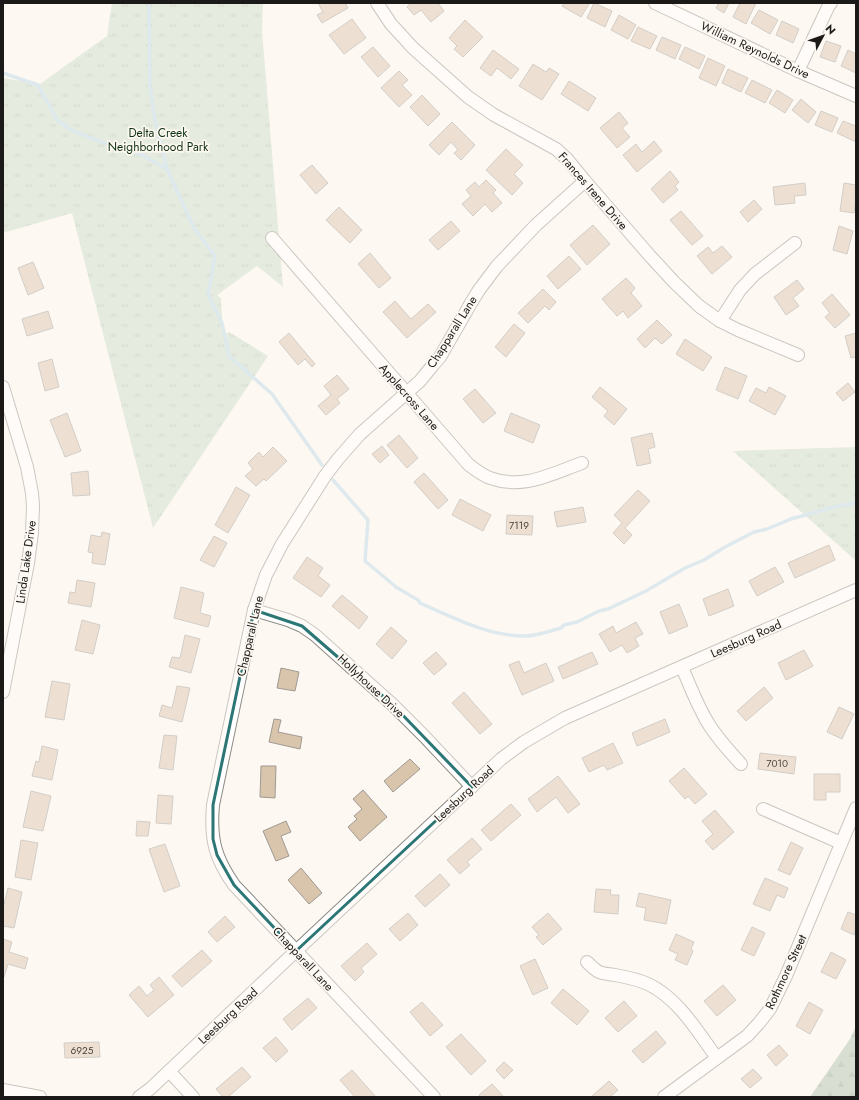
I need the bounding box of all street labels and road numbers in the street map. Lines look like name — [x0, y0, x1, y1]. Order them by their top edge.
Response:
street label: William Reynolds Drive — [698, 17, 812, 83]
street label: Frances Irene Drive — [554, 148, 632, 234]
street label: Chapparall Lane — [423, 292, 481, 372]
street label: Applecross Lane — [375, 360, 443, 434]
street label: Linda Lake Drive — [11, 519, 41, 605]
street label: Chapparall Lane — [232, 594, 268, 678]
street label: Leesburg Road — [708, 615, 784, 663]
street label: Hollyhouse Drive — [333, 650, 409, 722]
street label: Leesburg Road — [430, 762, 498, 826]
street label: Chapparall Lane — [268, 923, 338, 995]
street label: Rothmore Street — [761, 932, 811, 1012]
street label: Leesburg Road — [194, 984, 262, 1048]

